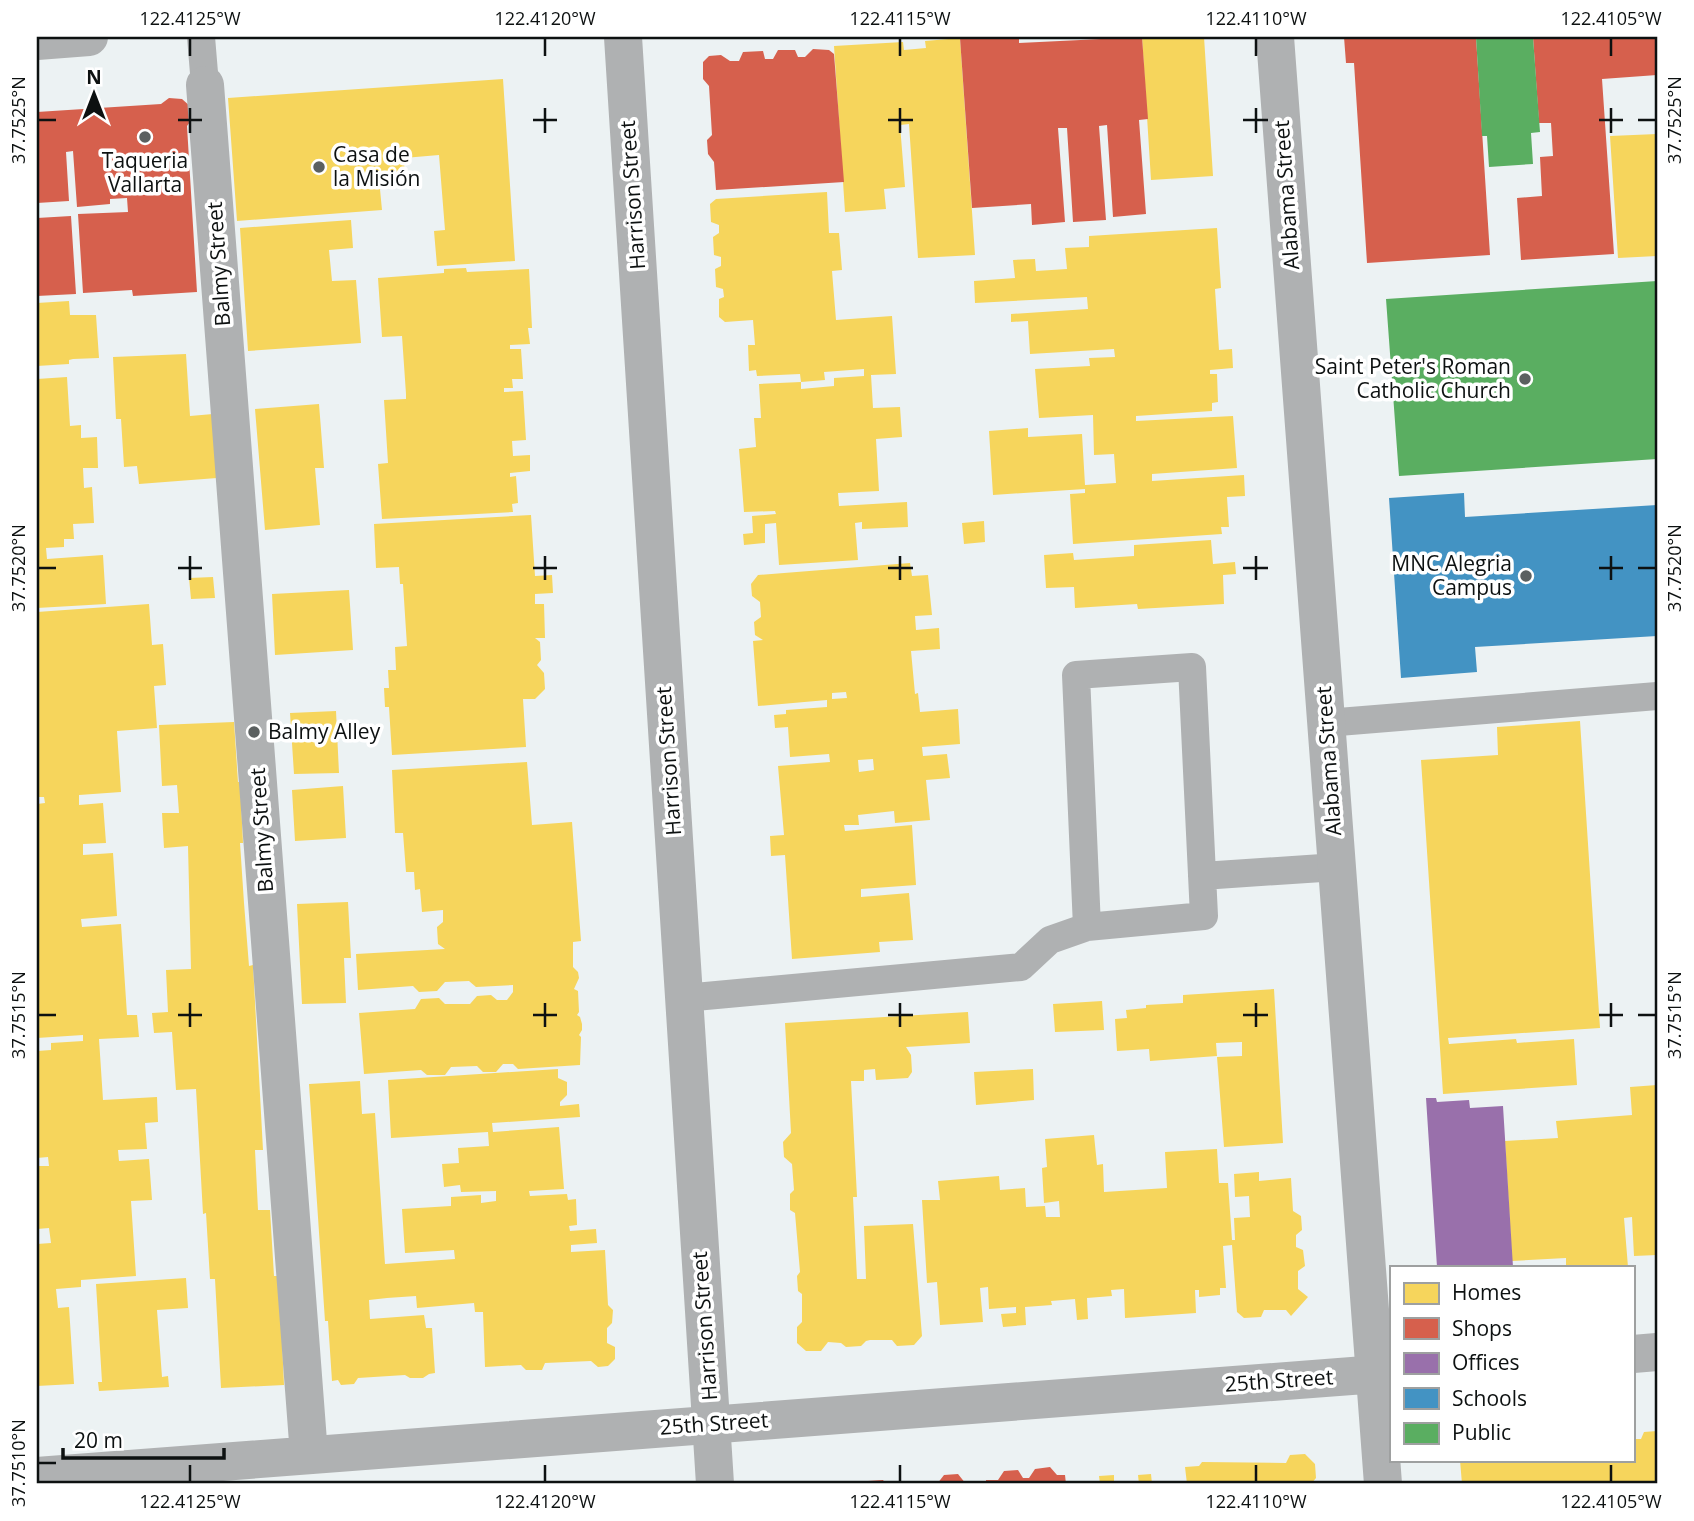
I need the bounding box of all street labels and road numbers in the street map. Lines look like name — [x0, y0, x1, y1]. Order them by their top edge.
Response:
street label: Alabama Street — [1267, 119, 1305, 271]
street label: Harrison Street — [613, 120, 651, 270]
street label: Balmy Street — [200, 201, 236, 327]
street label: Alabama Street — [1309, 685, 1347, 837]
street label: Harrison Street — [649, 686, 687, 836]
street label: Balmy Street — [243, 767, 279, 893]
street label: Harrison Street — [685, 1251, 723, 1401]
street label: 25th Street — [1224, 1362, 1334, 1398]
street label: 25th Street — [659, 1405, 769, 1441]

